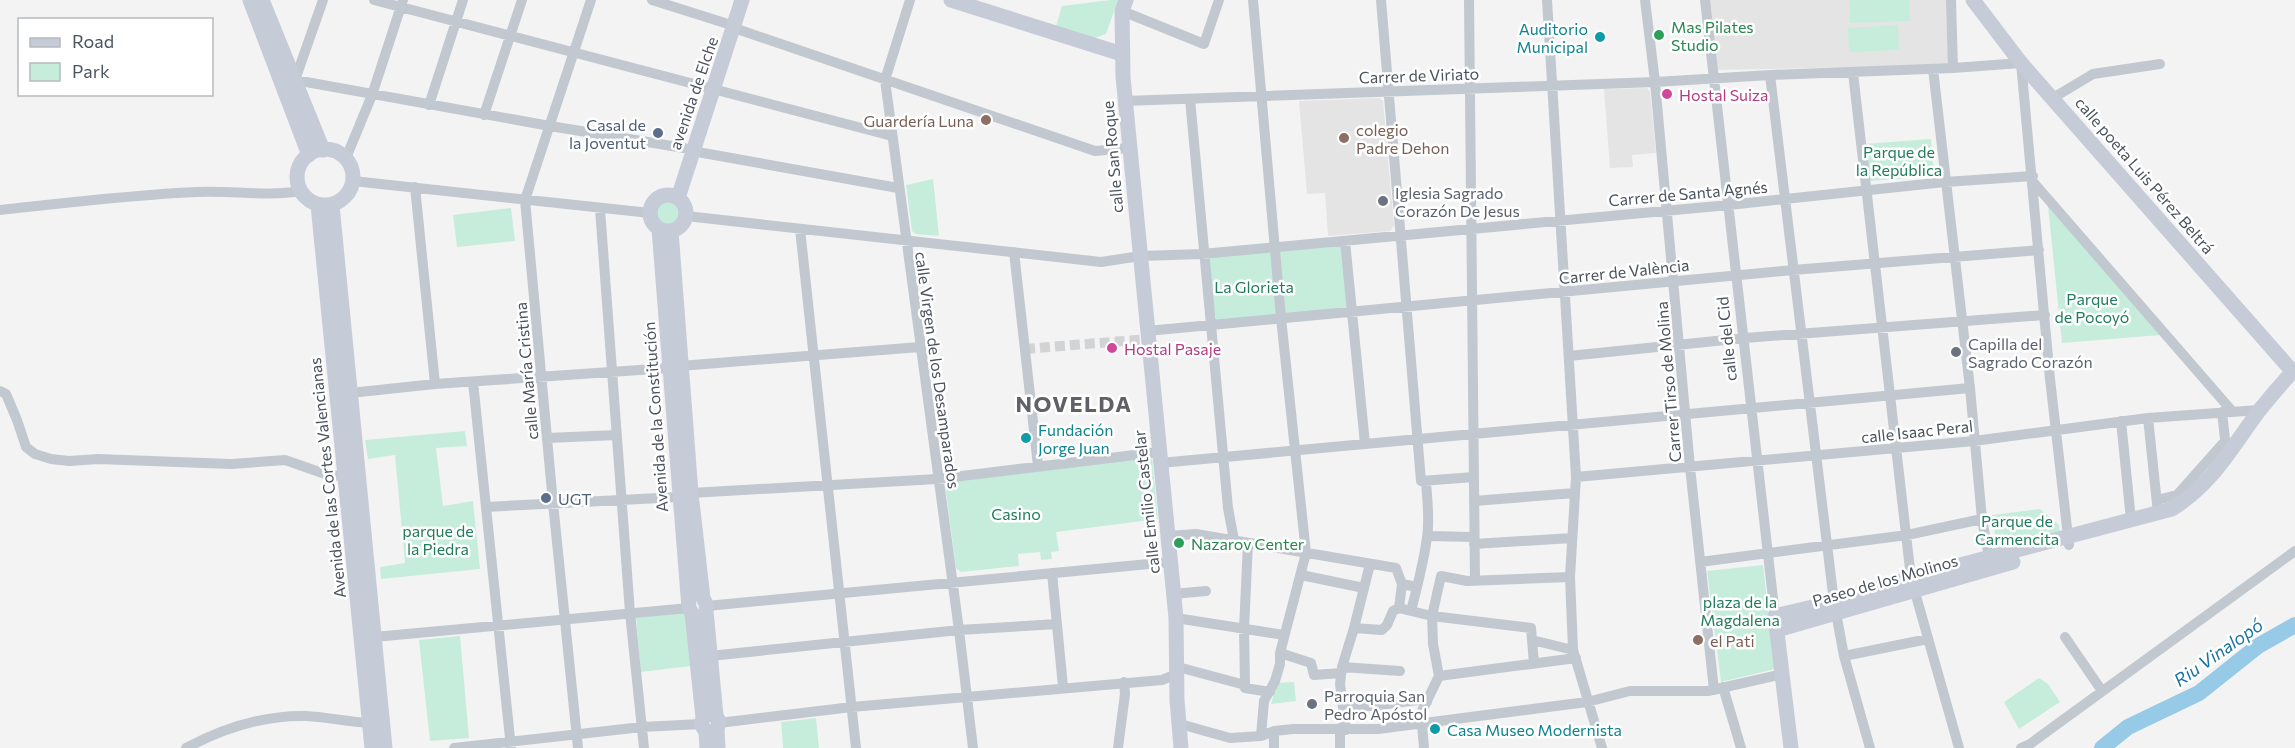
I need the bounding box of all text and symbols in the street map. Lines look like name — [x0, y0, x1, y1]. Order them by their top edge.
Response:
place label: Mas Pilates Studio — [1671, 17, 1754, 54]
legend — [18, 18, 213, 96]
place label: Auditorio Municipal — [1517, 19, 1588, 56]
marker: Mas Pilates Studio — [1652, 28, 1666, 42]
text: Road — [72, 30, 114, 52]
marker: Auditorio Municipal — [1593, 30, 1607, 44]
street label: avenida de Elche — [665, 34, 721, 152]
text: Park — [72, 60, 110, 82]
street label: Carrer de Viriato — [1358, 63, 1480, 87]
place label: Hostal Suiza — [1679, 85, 1768, 104]
marker: Hostal Suiza — [1660, 87, 1674, 101]
street label: calle poeta Luis Pérez Beltrá — [2072, 93, 2218, 257]
street label: calle San Roque — [1098, 100, 1126, 214]
place label: Guardería Luna — [864, 111, 974, 130]
marker: Guardería Luna — [979, 113, 993, 127]
place label: Casal de la Joventut — [569, 115, 646, 152]
place label: colegio Padre Dehon — [1356, 120, 1449, 157]
marker: Casal de la Joventut — [651, 126, 665, 140]
marker: colegio Padre Dehon — [1337, 131, 1351, 145]
park label: Parque de la República — [1856, 142, 1942, 179]
street label: Carrer de Santa Agnés — [1608, 177, 1768, 209]
place label: Iglesia Sagrado Corazón De Jesus — [1395, 183, 1520, 220]
marker: Iglesia Sagrado Corazón De Jesus — [1376, 194, 1390, 208]
street label: calle Virgen de los Desamparados — [912, 250, 964, 490]
street label: Carrer de València — [1558, 255, 1690, 287]
park label: La Glorieta — [1214, 277, 1294, 296]
park label: Parque de Pocoyó — [2055, 289, 2129, 326]
street label: calle del Cid — [1712, 296, 1740, 382]
street label: calle María Cristina — [511, 301, 541, 441]
street label: Carrer Tirso de Molina — [1652, 301, 1684, 463]
street label: Avenida de la Constitución — [639, 321, 671, 513]
place label: Capilla del Sagrado Corazón — [1968, 334, 2093, 371]
place label: Hostal Pasaje — [1124, 339, 1221, 358]
marker: Hostal Pasaje — [1105, 341, 1119, 355]
marker: Capilla del Sagrado Corazón — [1949, 345, 1963, 359]
street label: Avenida de las Cortes Valencianas — [305, 357, 349, 599]
district label: NOVELDA — [1015, 390, 1133, 417]
street label: calle Isaac Peral — [1860, 416, 1974, 446]
place label: Fundación Jorge Juan — [1038, 420, 1113, 457]
street label: calle Emilio Castelar — [1129, 429, 1163, 575]
marker: Fundación Jorge Juan — [1019, 431, 1033, 445]
place label: UGT — [558, 489, 591, 508]
marker: UGT — [539, 491, 553, 505]
park label: Casino — [991, 504, 1041, 523]
park label: Parque de Carmencita — [1975, 511, 2059, 548]
park label: parque de la Piedra — [402, 521, 474, 558]
place label: Nazarov Center — [1191, 534, 1305, 553]
marker: Nazarov Center — [1172, 536, 1186, 550]
street label: Paseo de los Molinos — [1810, 550, 1960, 610]
park label: plaza de la Magdalena — [1700, 592, 1780, 629]
water label: Riu Vinalopó — [2169, 613, 2267, 691]
place label: el Pati — [1710, 631, 1755, 650]
marker: el Pati — [1691, 633, 1705, 647]
place label: Parroquia San Pedro Apóstol — [1324, 686, 1427, 723]
marker: Parroquia San Pedro Apóstol — [1305, 697, 1319, 711]
place label: Casa Museo Modernista — [1447, 720, 1622, 739]
marker: Casa Museo Modernista — [1428, 722, 1442, 736]

